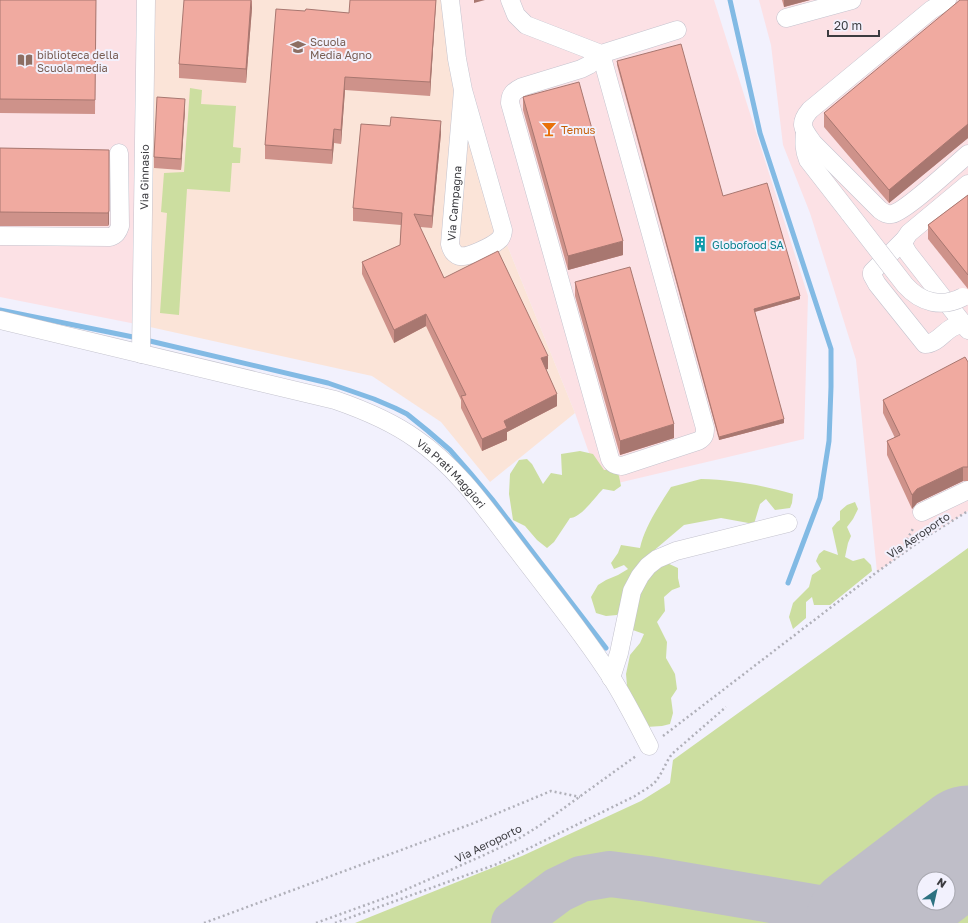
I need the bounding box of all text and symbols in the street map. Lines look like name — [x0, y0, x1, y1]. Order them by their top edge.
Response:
scale bar — [828, 12, 879, 38]
text: 20 m — [834, 18, 862, 33]
place label: Scuola Media Agno — [310, 35, 372, 61]
school or university icon: Scuola Media Agno — [289, 38, 307, 56]
place label: biblioteca della Scuola media — [37, 48, 119, 74]
library icon: biblioteca della Scuola media — [16, 51, 34, 69]
bar icon: Temus — [540, 120, 558, 138]
place label: Temus — [561, 123, 596, 136]
street label: Via Ginnasio — [137, 144, 150, 210]
street label: Via Campagna — [444, 165, 463, 241]
building icon: Globofood SA — [691, 235, 709, 253]
place label: Globofood SA — [712, 238, 785, 251]
street label: Via Prati Maggiori — [415, 435, 489, 510]
street label: Via Aeroporto — [884, 509, 952, 561]
street label: Via Aeroporto — [453, 821, 524, 865]
north arrow — [916, 871, 956, 911]
text: N — [935, 875, 949, 890]

